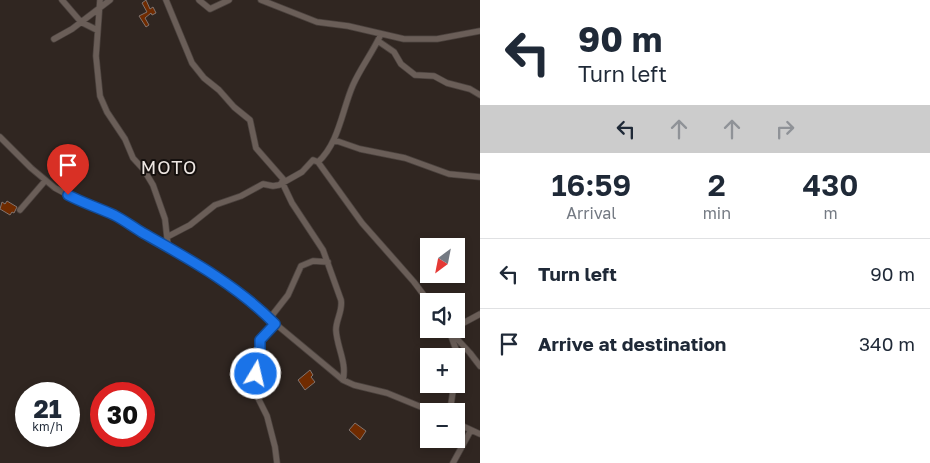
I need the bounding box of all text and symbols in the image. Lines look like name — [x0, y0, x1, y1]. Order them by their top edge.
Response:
text: 90 m — [578, 18, 662, 60]
icon: left — [495, 20, 560, 85]
text: Turn left — [578, 60, 667, 87]
icon: left — [612, 115, 640, 143]
icon: ahead — [665, 115, 693, 143]
icon: ahead — [718, 115, 746, 143]
icon: right — [771, 115, 799, 143]
pin — [47, 144, 89, 195]
icon: arrive — [54, 151, 82, 179]
district label: MOTO — [141, 156, 197, 178]
text: 16:59 — [551, 167, 631, 203]
text: 2 — [708, 167, 726, 203]
text: 430 — [802, 167, 859, 203]
text: Arrival — [566, 203, 616, 223]
text: min — [703, 203, 731, 223]
text: m — [823, 203, 838, 223]
north arrow — [420, 238, 465, 282]
map controls — [420, 238, 465, 448]
icon: left — [495, 260, 523, 288]
text: Turn left — [538, 262, 617, 285]
text: 90 m — [870, 262, 915, 285]
button: sound — [420, 293, 465, 338]
icon: arrive — [495, 330, 523, 358]
text: Arrive at destination — [538, 332, 726, 355]
text: 340 m — [859, 332, 915, 355]
position arrow — [229, 347, 281, 399]
button: + — [420, 348, 465, 393]
speed limit sign: 30 — [90, 382, 155, 447]
text: 21 — [33, 393, 62, 424]
button: − — [420, 403, 465, 448]
text: km/h — [32, 419, 63, 434]

